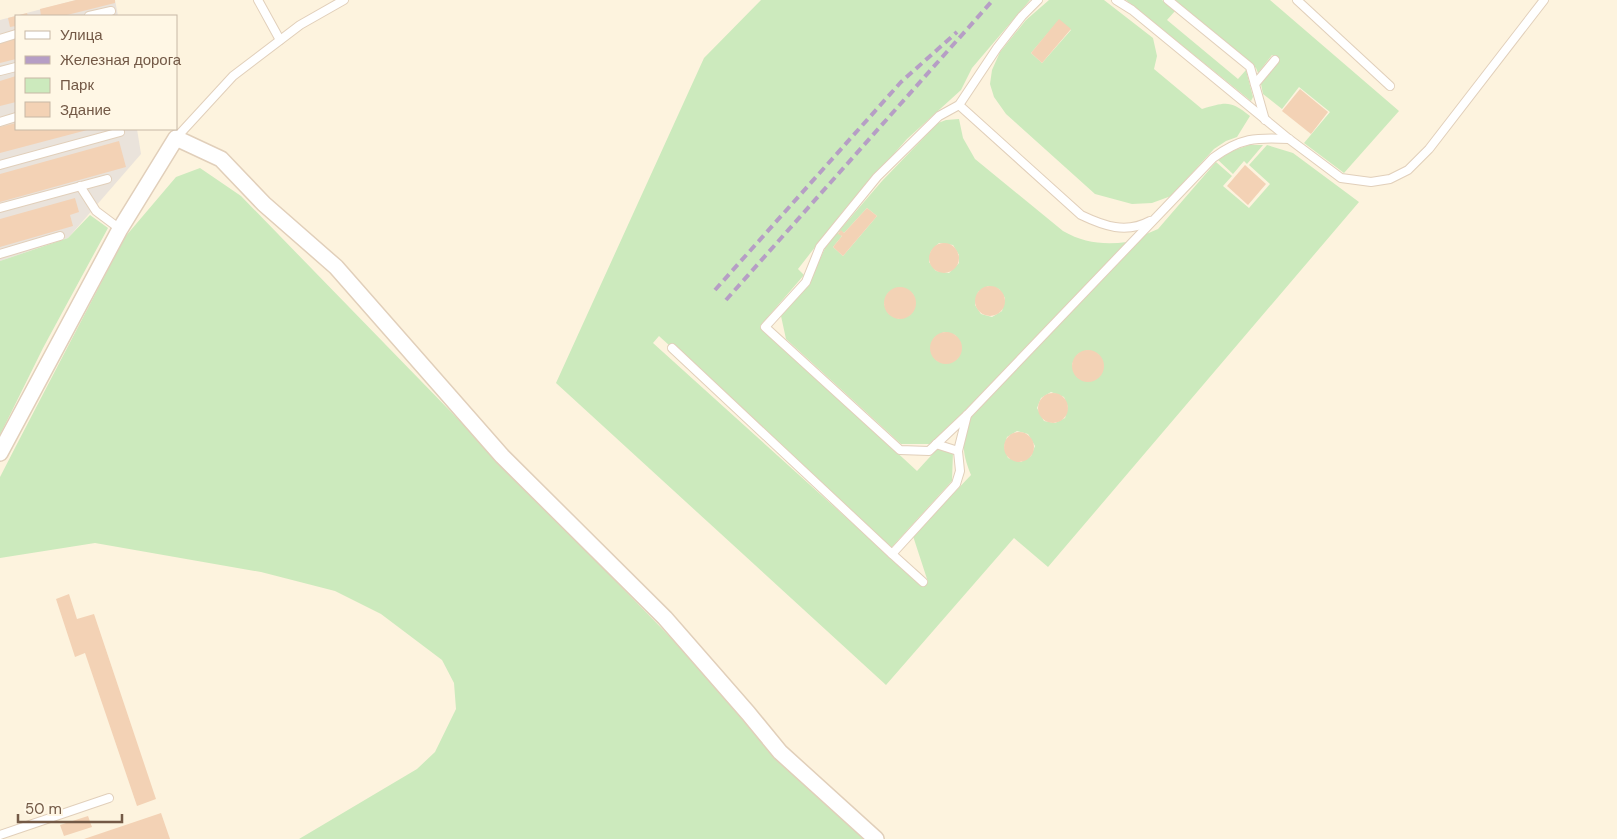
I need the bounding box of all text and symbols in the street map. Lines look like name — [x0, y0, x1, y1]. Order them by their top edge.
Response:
legend — [15, 15, 178, 130]
text: Улица — [60, 25, 103, 45]
text: Железная дорога — [60, 50, 182, 70]
text: Парк — [60, 75, 94, 95]
text: Здание — [60, 100, 111, 120]
scale bar — [18, 792, 121, 824]
text: 50 m — [25, 799, 62, 819]

